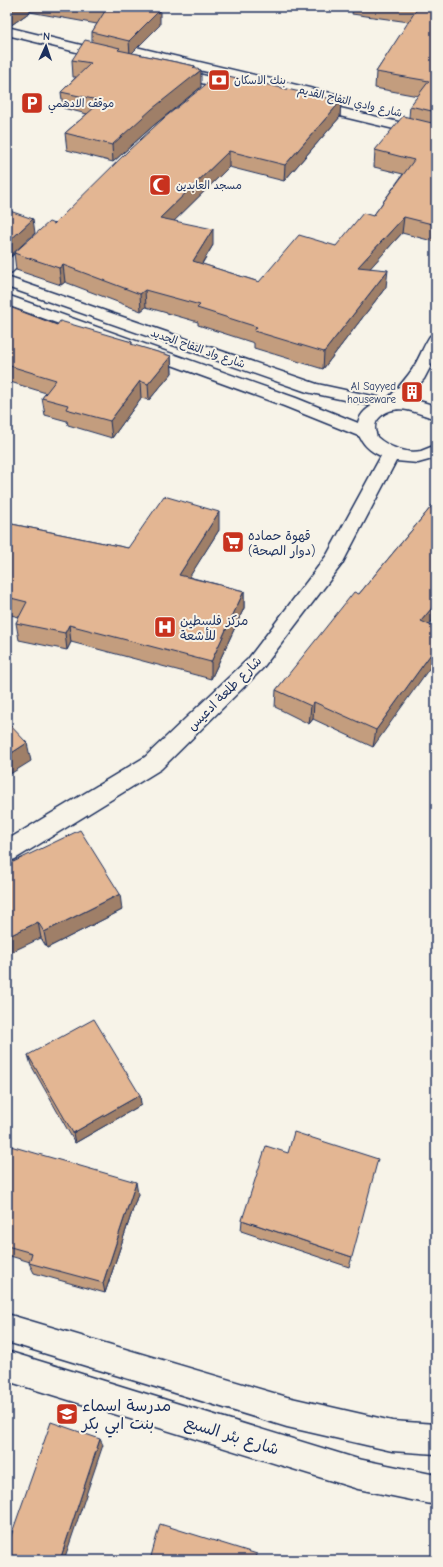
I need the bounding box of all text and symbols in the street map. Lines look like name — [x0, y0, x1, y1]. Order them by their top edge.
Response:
north arrow — [26, 26, 66, 66]
text: N — [43, 30, 50, 43]
bank icon: بنك الاسكان — [206, 67, 232, 93]
place label: بنك الاسكان — [234, 74, 286, 88]
street label: شارع وادي التفاح القديم — [296, 83, 403, 122]
parking icon: موقف الادهمي — [19, 90, 45, 116]
place label: موقف الادهمي — [48, 97, 114, 114]
mosque icon: مسجد العابدين — [147, 172, 173, 198]
place label: مسجد العابدين — [176, 179, 242, 193]
street label: شارع واد التفاح الجديد — [148, 326, 247, 373]
building icon: Al Sayyed houseware — [399, 379, 425, 405]
place label: Al Sayyed houseware — [347, 380, 396, 406]
place label: قهوة حماده (دوار الصحة) — [248, 528, 316, 559]
supermarket icon: قهوة حماده (دوار الصحة) — [220, 529, 246, 555]
place label: مركز فلسطين للأشعة — [180, 613, 248, 643]
hospital icon: مركز فلسطين للأشعة — [152, 614, 178, 640]
street label: شارع طلعة ادعيس — [184, 653, 266, 735]
place label: مدرسة اسماء بنت ابي بكر — [80, 1397, 171, 1438]
school or university icon: مدرسة اسماء بنت ابي بكر — [54, 1401, 80, 1427]
street label: شارع بئر السبع — [182, 1413, 281, 1461]

